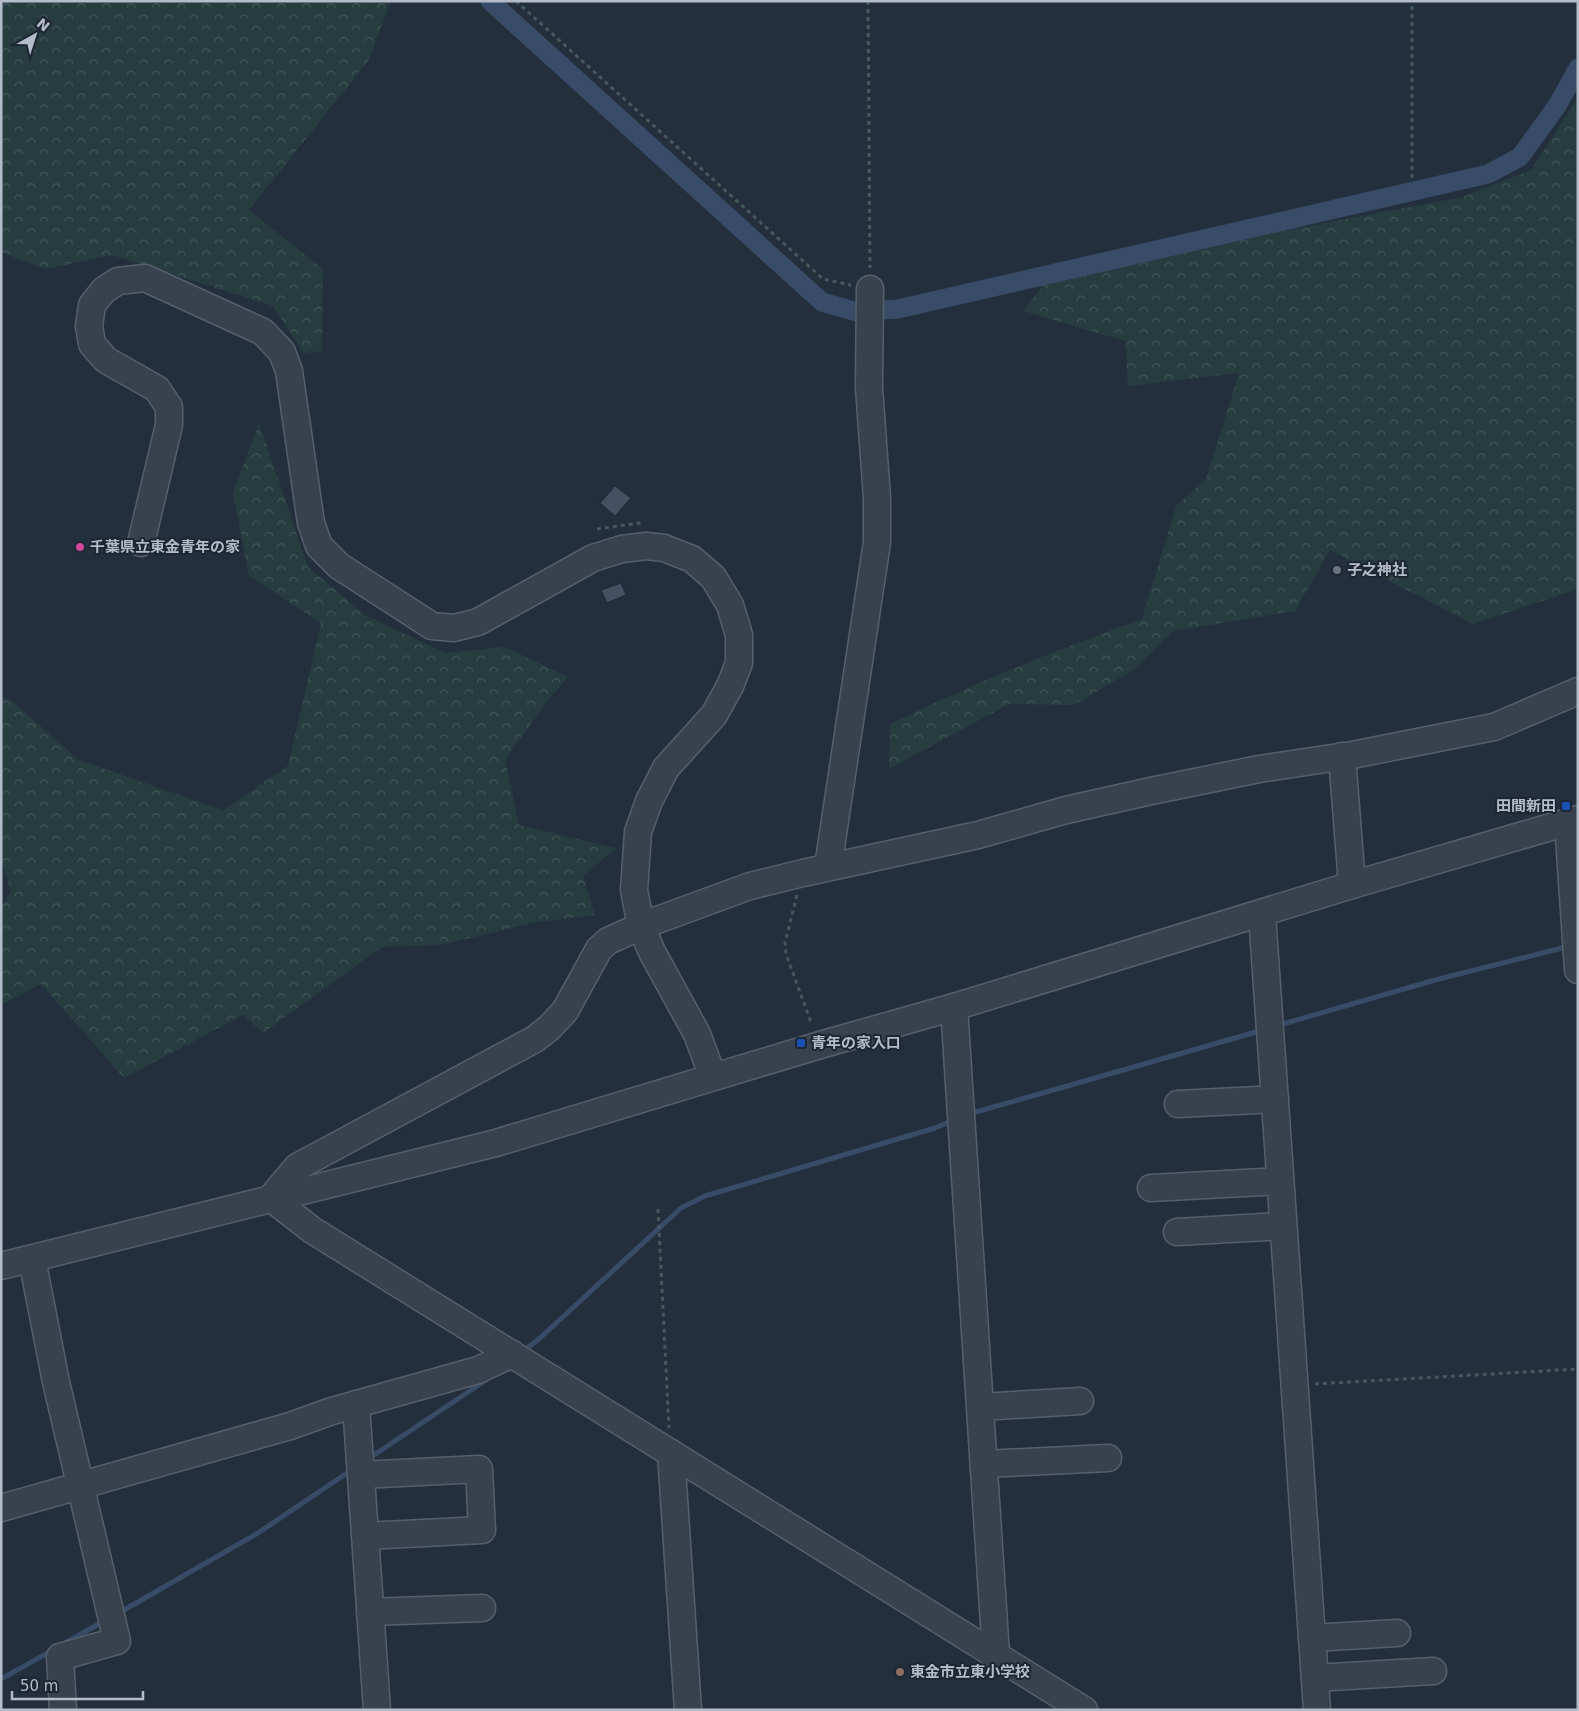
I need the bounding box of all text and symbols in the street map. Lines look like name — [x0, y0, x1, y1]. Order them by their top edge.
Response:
north arrow — [10, 10, 60, 60]
text: N — [34, 15, 53, 35]
place label: 千葉県立東金青年の家 — [90, 538, 240, 556]
marker: 千葉県立東金青年の家 — [74, 541, 86, 553]
place label: 子之神社 — [1347, 561, 1407, 579]
marker: 子之神社 — [1331, 564, 1343, 576]
place label: 田間新田 — [1496, 797, 1556, 815]
marker: 田間新田 — [1560, 800, 1572, 812]
place label: 青年の家入口 — [811, 1034, 901, 1052]
marker: 青年の家入口 — [795, 1037, 807, 1049]
place label: 東金市立東小学校 — [910, 1663, 1030, 1681]
marker: 東金市立東小学校 — [894, 1666, 906, 1678]
scale bar — [12, 1668, 144, 1700]
text: 50 m — [20, 1677, 58, 1695]

